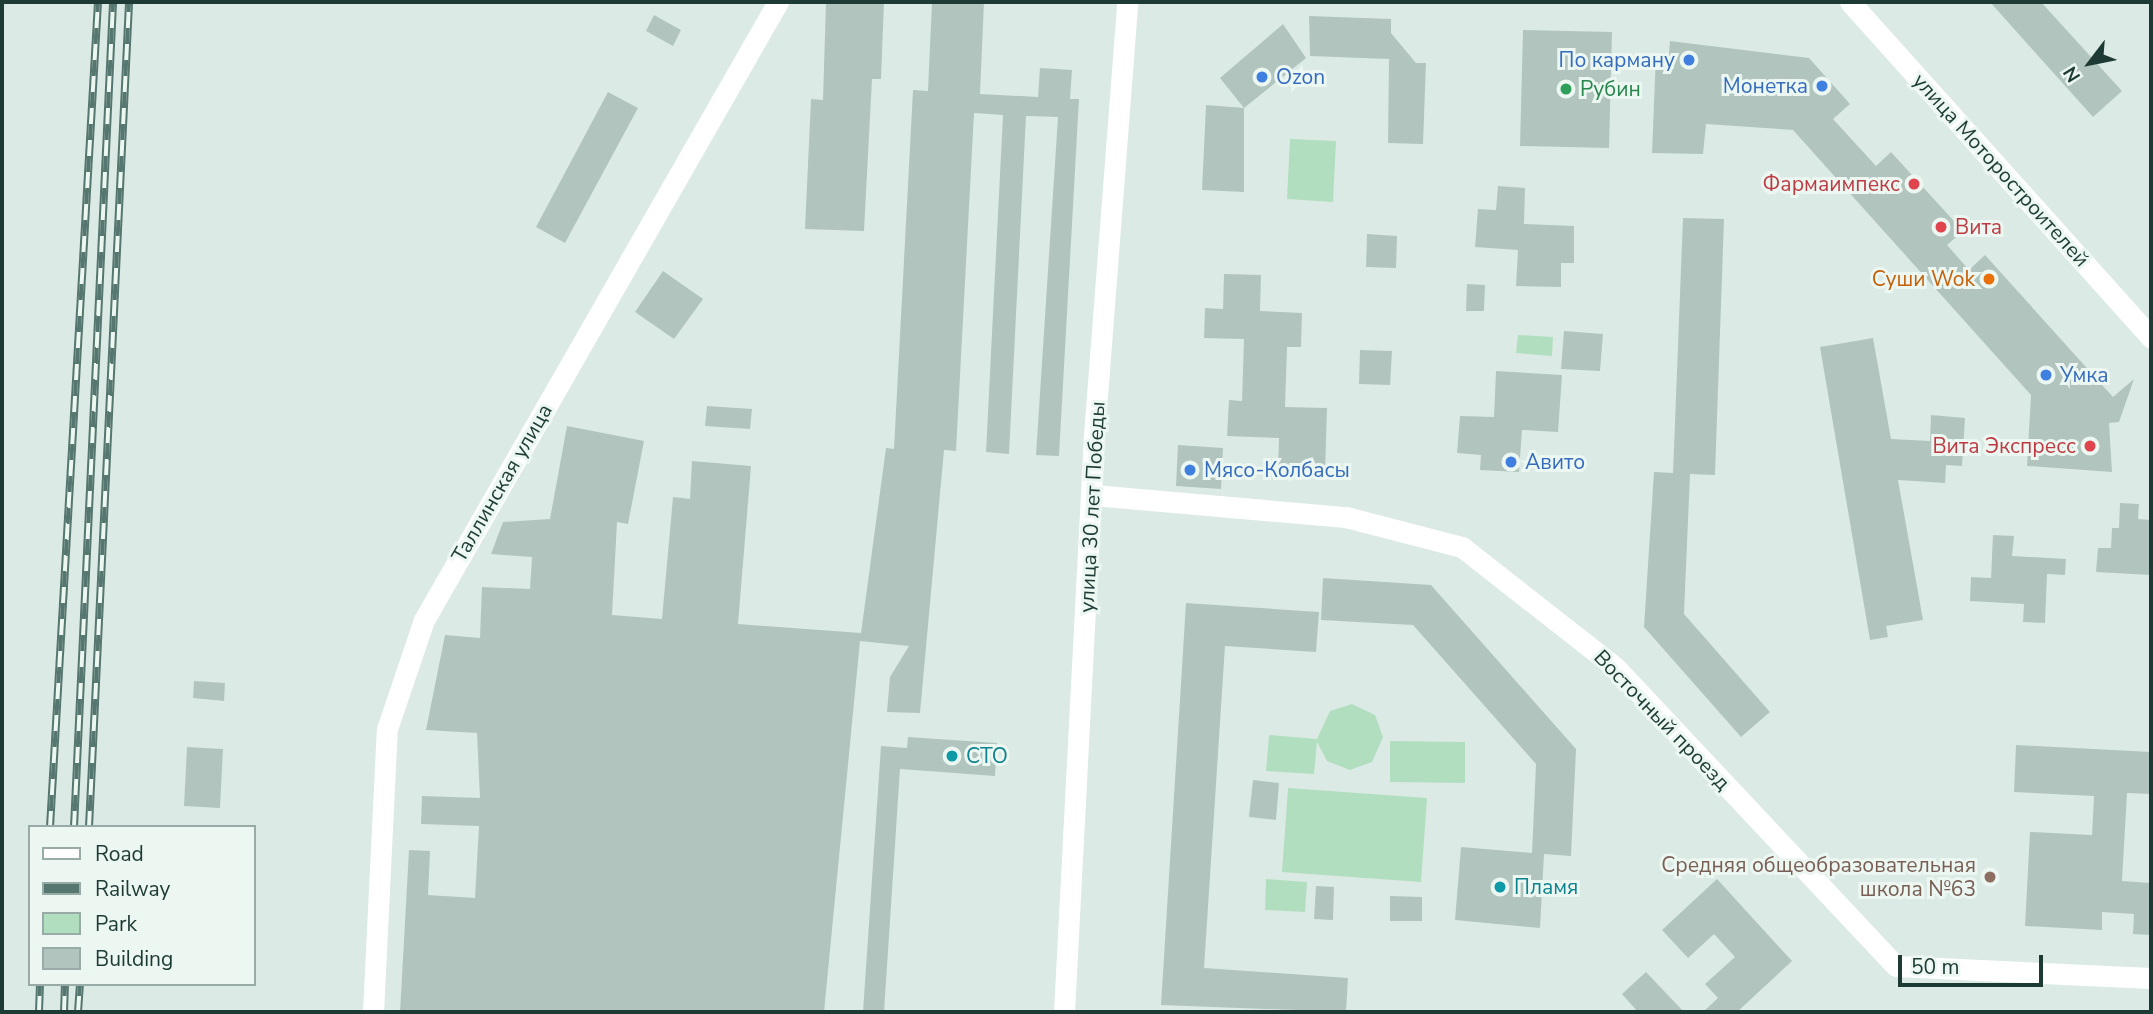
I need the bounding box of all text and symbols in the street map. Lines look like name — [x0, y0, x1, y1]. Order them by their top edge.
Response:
north arrow — [2055, 28, 2125, 98]
place label: По карману — [1559, 47, 1675, 73]
marker: По карману — [1681, 52, 1697, 68]
text: N — [2057, 61, 2087, 87]
place label: Ozon — [1276, 64, 1325, 90]
street label: улица Моторостроителей — [1907, 68, 2095, 272]
marker: Ozon — [1254, 69, 1270, 85]
place label: Монетка — [1723, 73, 1808, 99]
place label: Рубин — [1580, 76, 1641, 102]
marker: Монетка — [1814, 78, 1830, 94]
marker: Рубин — [1558, 81, 1574, 97]
place label: Фармаимпекс — [1763, 171, 1900, 197]
marker: Фармаимпекс — [1906, 176, 1922, 192]
place label: Вита — [1955, 214, 2002, 240]
marker: Вита — [1933, 219, 1949, 235]
place label: Суши Wok — [1872, 266, 1975, 292]
marker: Суши Wok — [1981, 271, 1997, 287]
place label: Умка — [2060, 362, 2109, 388]
marker: Умка — [2038, 367, 2054, 383]
street label: Таллинская улица — [446, 399, 558, 567]
street label: улица 30 лет Победы — [1074, 401, 1110, 613]
place label: Вита Экспресс — [1932, 433, 2076, 459]
marker: Вита Экспресс — [2082, 438, 2098, 454]
place label: Авито — [1525, 449, 1585, 475]
marker: Авито — [1503, 454, 1519, 470]
place label: Мясо-Колбасы — [1204, 457, 1350, 483]
marker: Мясо-Колбасы — [1182, 462, 1198, 478]
street label: Восточный проезд — [1589, 645, 1735, 795]
place label: СТО — [966, 743, 1008, 769]
marker: СТО — [944, 748, 960, 764]
legend — [28, 825, 256, 986]
text: Road — [95, 840, 144, 868]
place label: Средняя общеобразовательная школа №63 — [1661, 852, 1976, 902]
marker: Средняя общеобразовательная школа №63 — [1982, 869, 1998, 885]
place label: Пламя — [1514, 874, 1578, 900]
text: Railway — [95, 875, 170, 903]
marker: Пламя — [1492, 879, 1508, 895]
text: Park — [95, 910, 137, 938]
scale bar — [1901, 940, 2046, 984]
text: Building — [95, 945, 173, 973]
text: 50 m — [1911, 953, 1960, 981]

